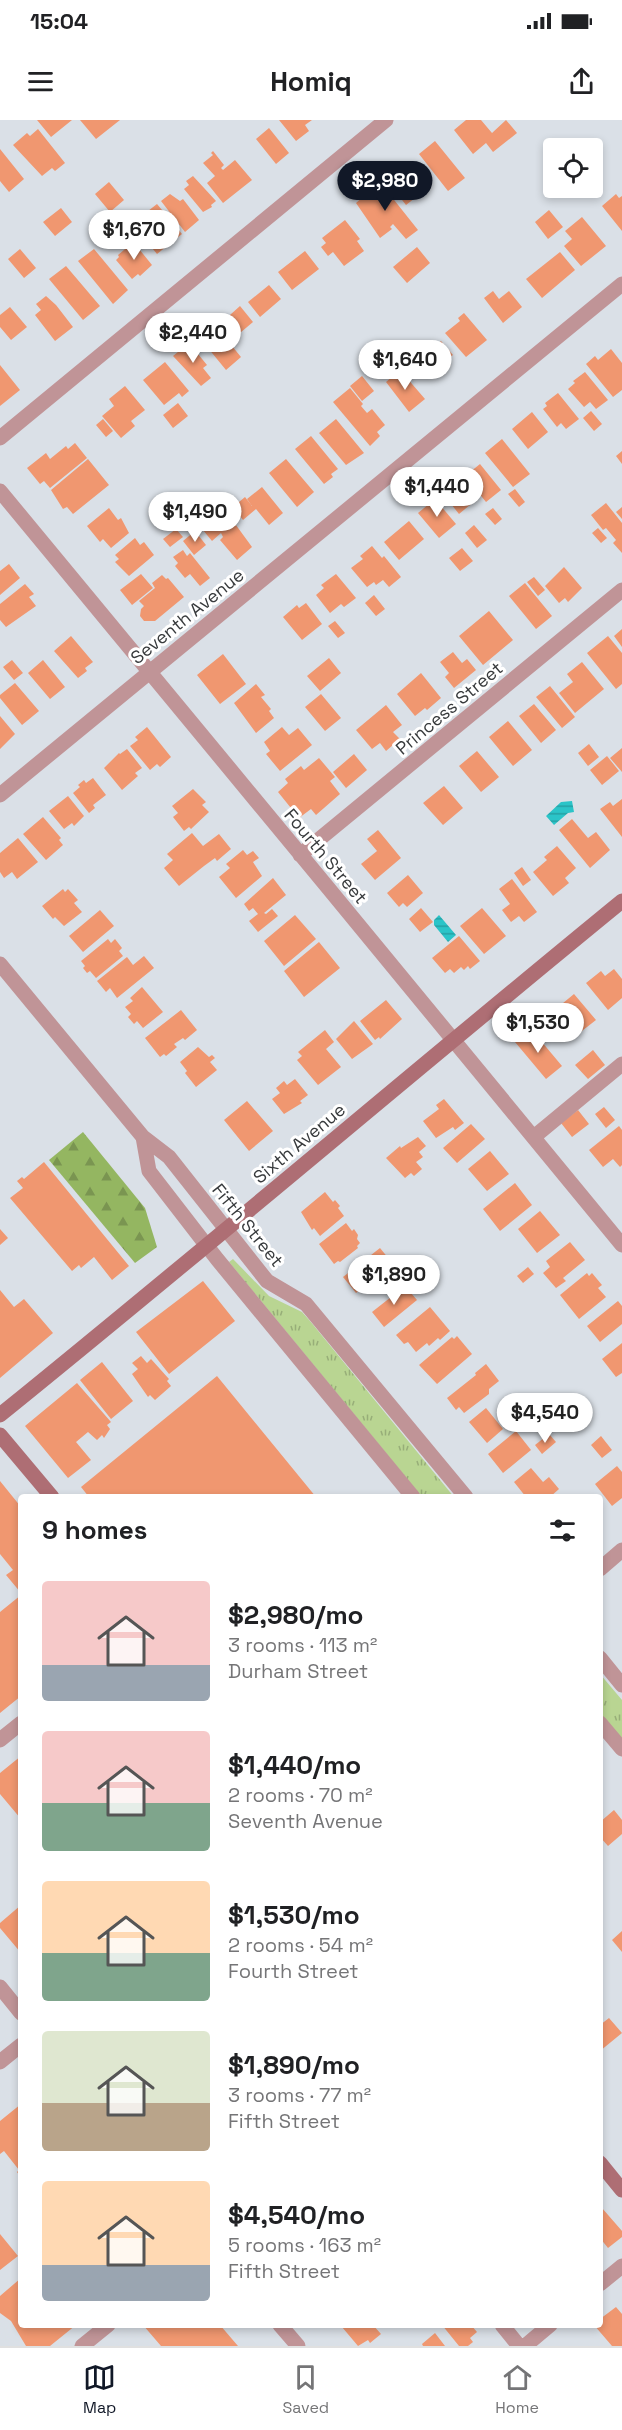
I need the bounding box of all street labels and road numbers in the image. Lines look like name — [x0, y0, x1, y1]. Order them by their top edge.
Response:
street label: Seventh Avenue — [126, 563, 248, 669]
street label: Princess Street — [391, 656, 507, 760]
street label: Fourth Street — [279, 804, 373, 908]
street label: Sixth Avenue — [248, 1098, 350, 1188]
street label: Fifth Street — [207, 1179, 289, 1271]

